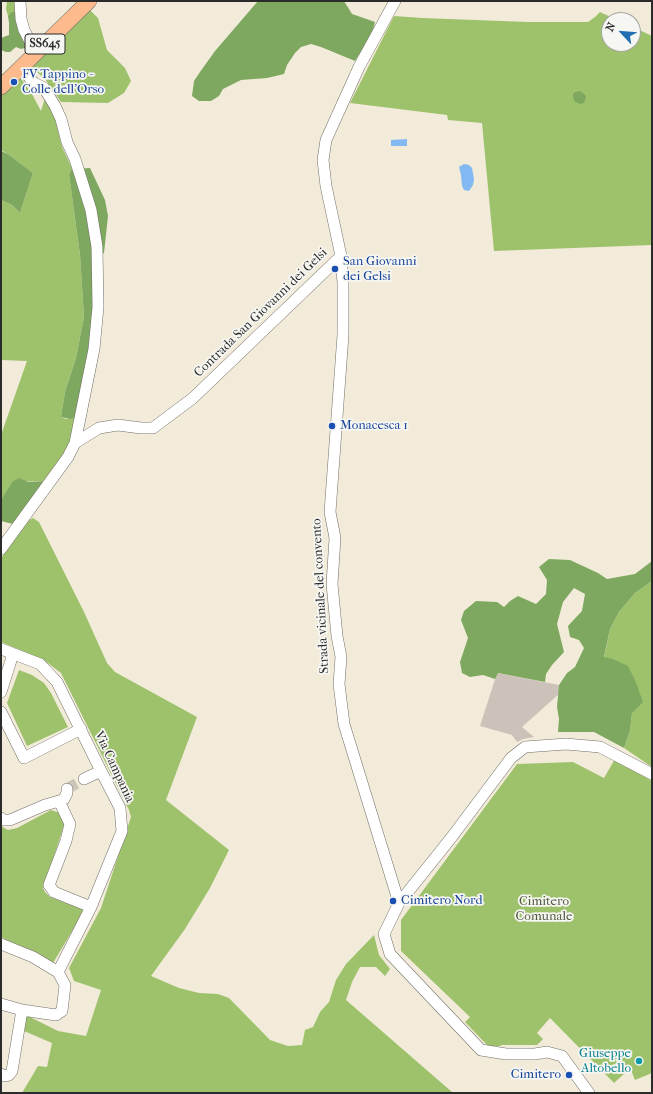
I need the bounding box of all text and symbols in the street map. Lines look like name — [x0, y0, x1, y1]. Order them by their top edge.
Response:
north arrow — [601, 12, 641, 52]
text: N — [603, 20, 618, 34]
road number: SS645 — [25, 34, 65, 54]
place label: FV Tappino - Colle dell'Orso — [22, 67, 104, 98]
marker: FV Tappino - Colle dell'Orso — [9, 77, 19, 87]
street label: Contrada San Giovanni dei Gelsi — [191, 245, 331, 381]
place label: San Giovanni dei Gelsi — [343, 254, 417, 285]
marker: San Giovanni dei Gelsi — [330, 264, 340, 274]
place label: Monacesca 1 — [340, 418, 408, 434]
marker: Monacesca 1 — [327, 421, 337, 431]
street label: Strada vicinale del convento — [309, 518, 333, 674]
street label: Via Campania — [91, 729, 137, 805]
place label: Cimitero Nord — [401, 893, 483, 909]
park label: Cimitero Comunale — [516, 894, 572, 925]
marker: Cimitero Nord — [388, 896, 398, 906]
place label: Giuseppe Altobello — [579, 1046, 631, 1077]
marker: Giuseppe Altobello — [634, 1056, 644, 1066]
place label: Cimitero — [511, 1067, 561, 1083]
marker: Cimitero — [564, 1070, 574, 1080]

